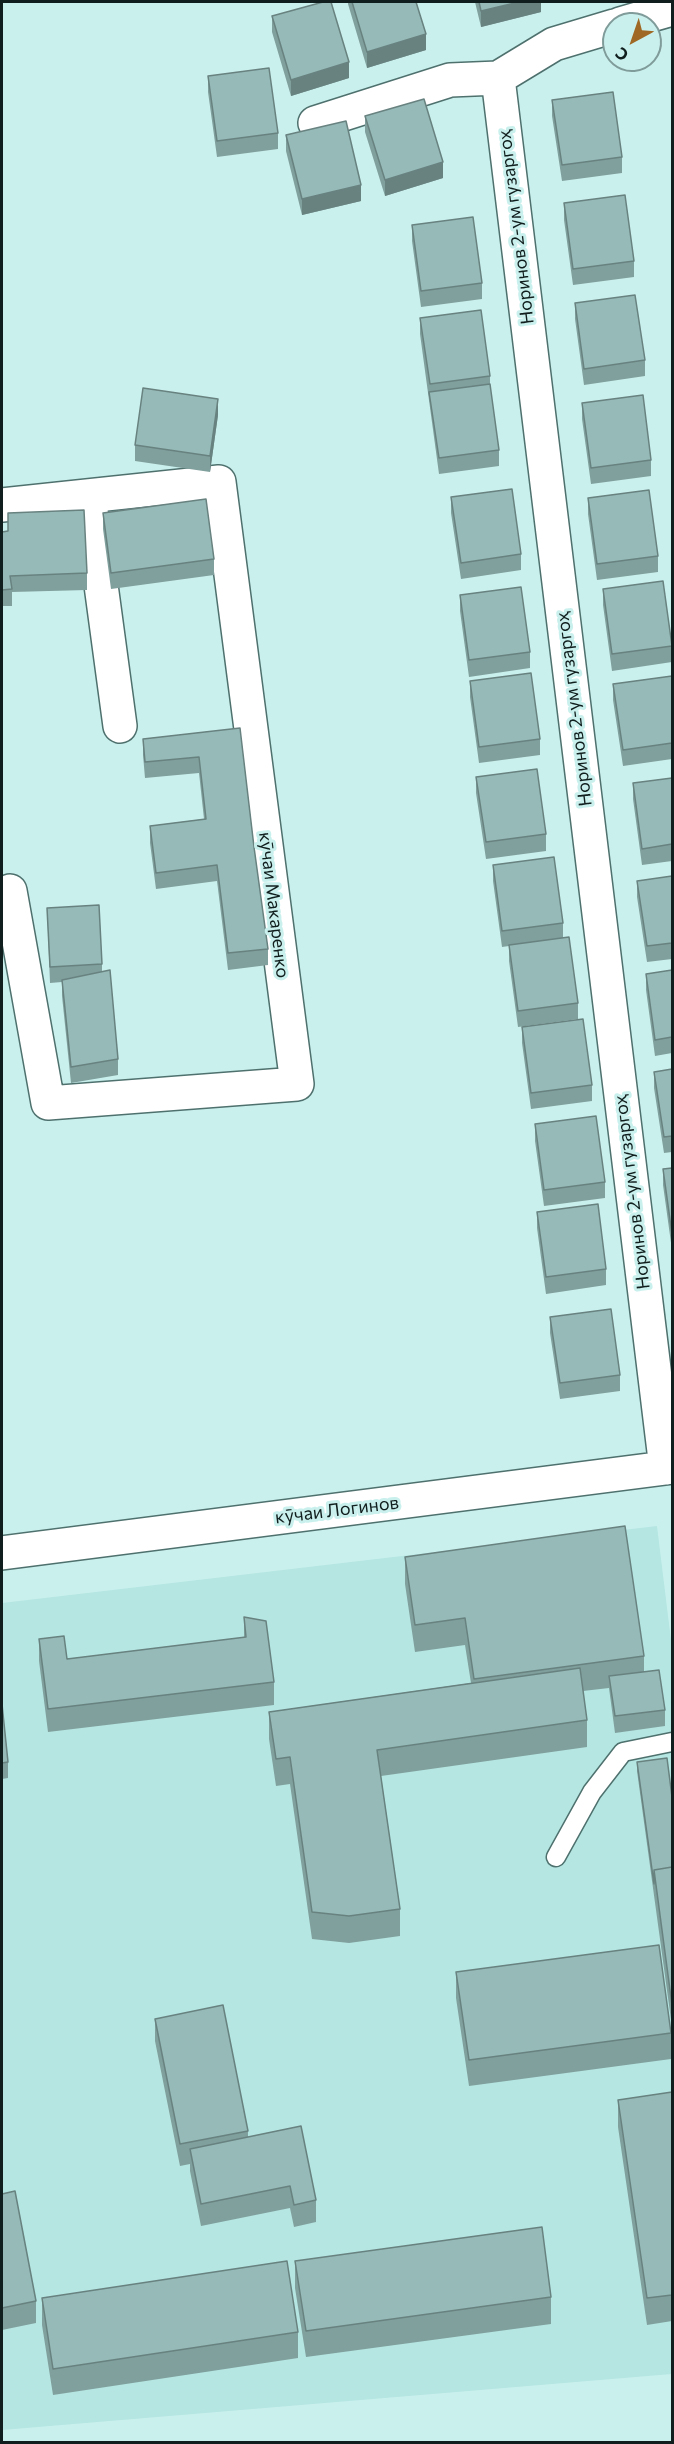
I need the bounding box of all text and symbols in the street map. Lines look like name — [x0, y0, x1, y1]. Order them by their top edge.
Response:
north arrow — [602, 12, 662, 72]
text: С — [611, 44, 632, 65]
street label: Норинов 2-ум гузаргоҳ — [493, 128, 539, 326]
street label: Норинов 2-ум гузаргоҳ — [551, 610, 597, 808]
street label: кӯчаи Макаренко — [254, 831, 294, 979]
street label: Норинов 2-ум гузаргоҳ — [609, 1093, 655, 1291]
street label: кӯчаи Логинов — [274, 1492, 400, 1528]

